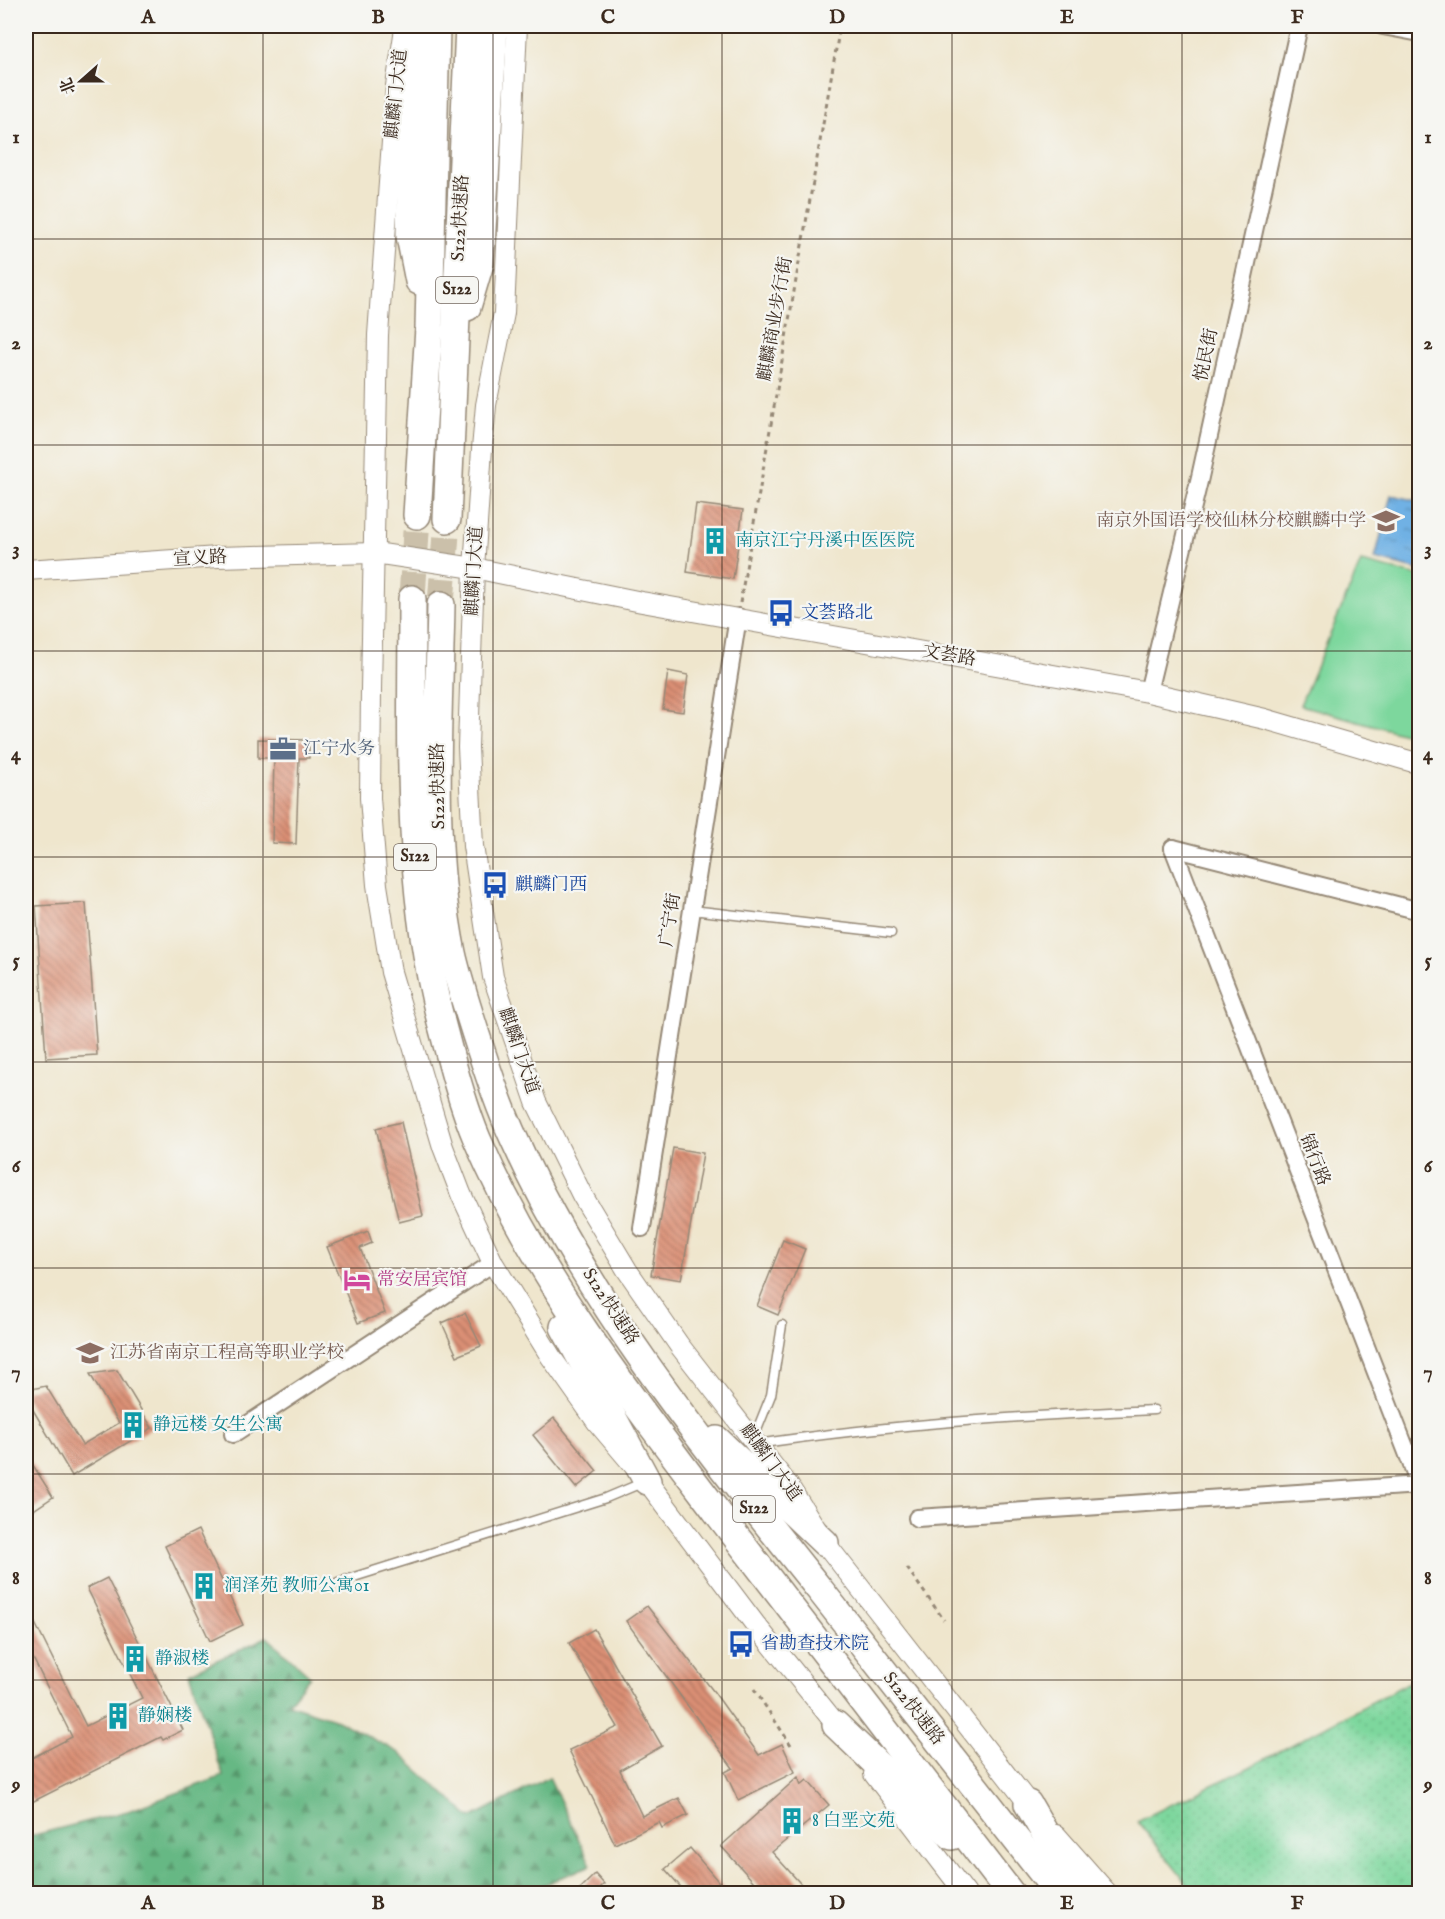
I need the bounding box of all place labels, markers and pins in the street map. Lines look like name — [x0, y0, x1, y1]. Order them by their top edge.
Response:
school or university icon: 南京外国语学校仙林分校麒麟中学 — [1371, 506, 1401, 536]
place label: 南京外国语学校仙林分校麒麟中学 — [1096, 510, 1366, 533]
building icon: 南京江宁丹溪中医医院 — [700, 526, 730, 556]
place label: 南京江宁丹溪中医医院 — [735, 530, 915, 553]
bus stop icon: 文荟路北 — [766, 598, 796, 628]
place label: 文荟路北 — [801, 602, 873, 625]
office icon: 江宁水务 — [268, 734, 298, 764]
place label: 江宁水务 — [303, 738, 375, 761]
bus stop icon: 麒麟门西 — [480, 870, 510, 900]
place label: 麒麟门西 — [515, 874, 587, 897]
hotel icon: 常安居宾馆 — [342, 1265, 372, 1295]
place label: 常安居宾馆 — [377, 1269, 467, 1292]
school or university icon: 江苏省南京工程高等职业学校 — [75, 1338, 105, 1368]
place label: 江苏省南京工程高等职业学校 — [110, 1342, 344, 1365]
building icon: 静远楼 女生公寓 — [118, 1410, 148, 1440]
place label: 静远楼 女生公寓 — [153, 1414, 283, 1437]
building icon: 润泽苑 教师公寓01 — [189, 1571, 219, 1601]
place label: 润泽苑 教师公寓01 — [224, 1575, 369, 1598]
bus stop icon: 省勘查技术院 — [726, 1629, 756, 1659]
place label: 省勘查技术院 — [761, 1633, 869, 1656]
building icon: 静淑楼 — [120, 1644, 150, 1674]
place label: 静淑楼 — [155, 1648, 209, 1671]
building icon: 静娴楼 — [103, 1701, 133, 1731]
place label: 静娴楼 — [138, 1705, 192, 1728]
building icon: 8 白垩文苑 — [777, 1806, 807, 1836]
place label: 8 白垩文苑 — [812, 1810, 895, 1833]

